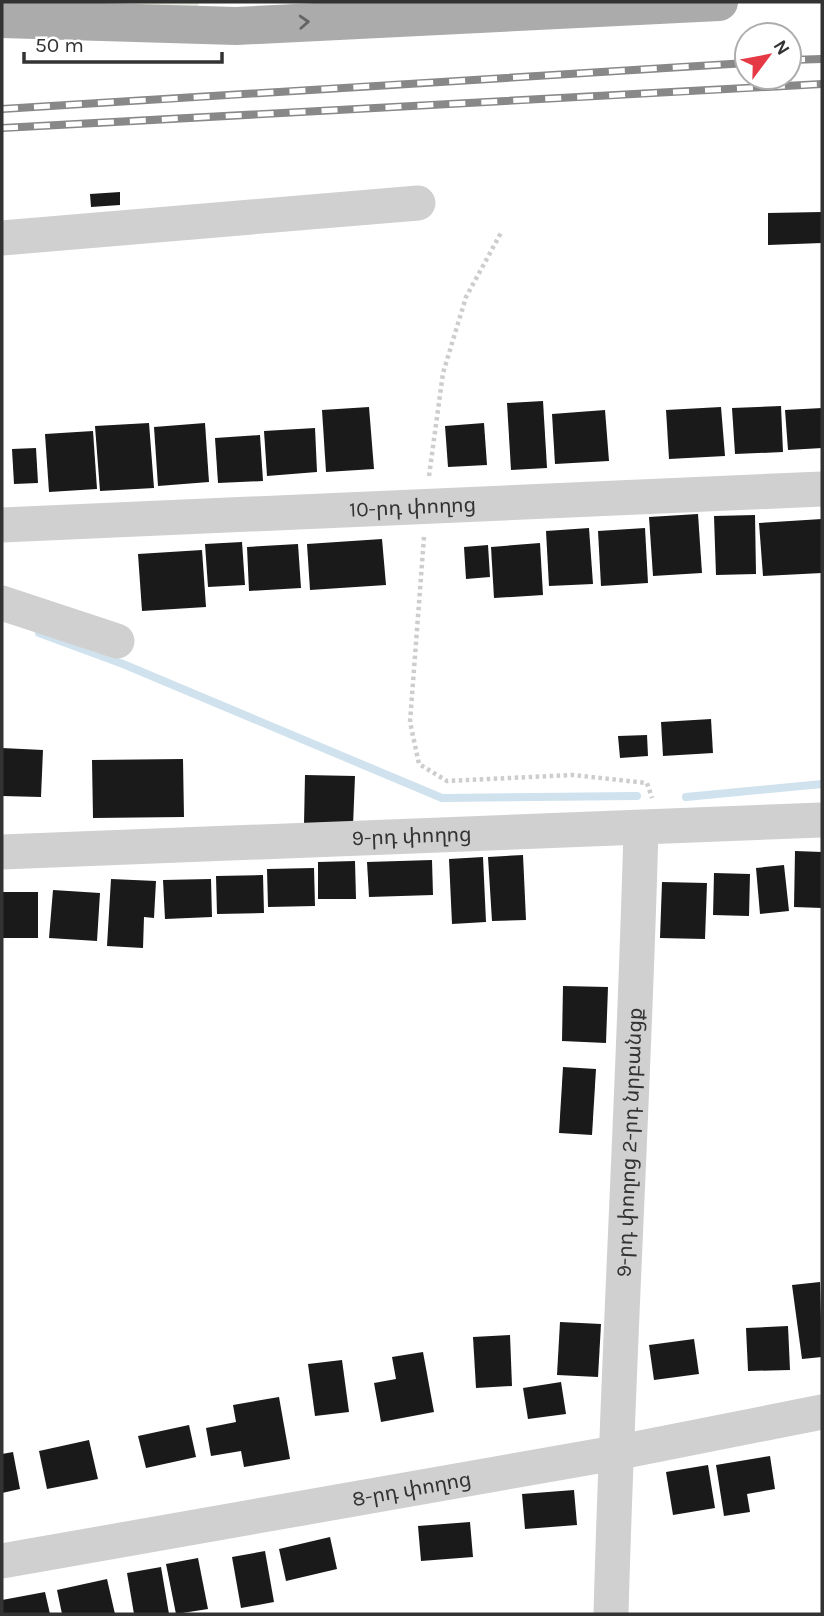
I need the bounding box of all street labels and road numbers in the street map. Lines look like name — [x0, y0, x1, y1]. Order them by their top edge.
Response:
street label: 10-րդ փողոց — [349, 492, 477, 522]
street label: 9-րդ փողոց — [351, 822, 472, 850]
street label: 9-րդ փողոց 2-րդ նրբանցք — [612, 1007, 647, 1278]
street label: 8-րդ փողոց — [350, 1467, 473, 1511]

